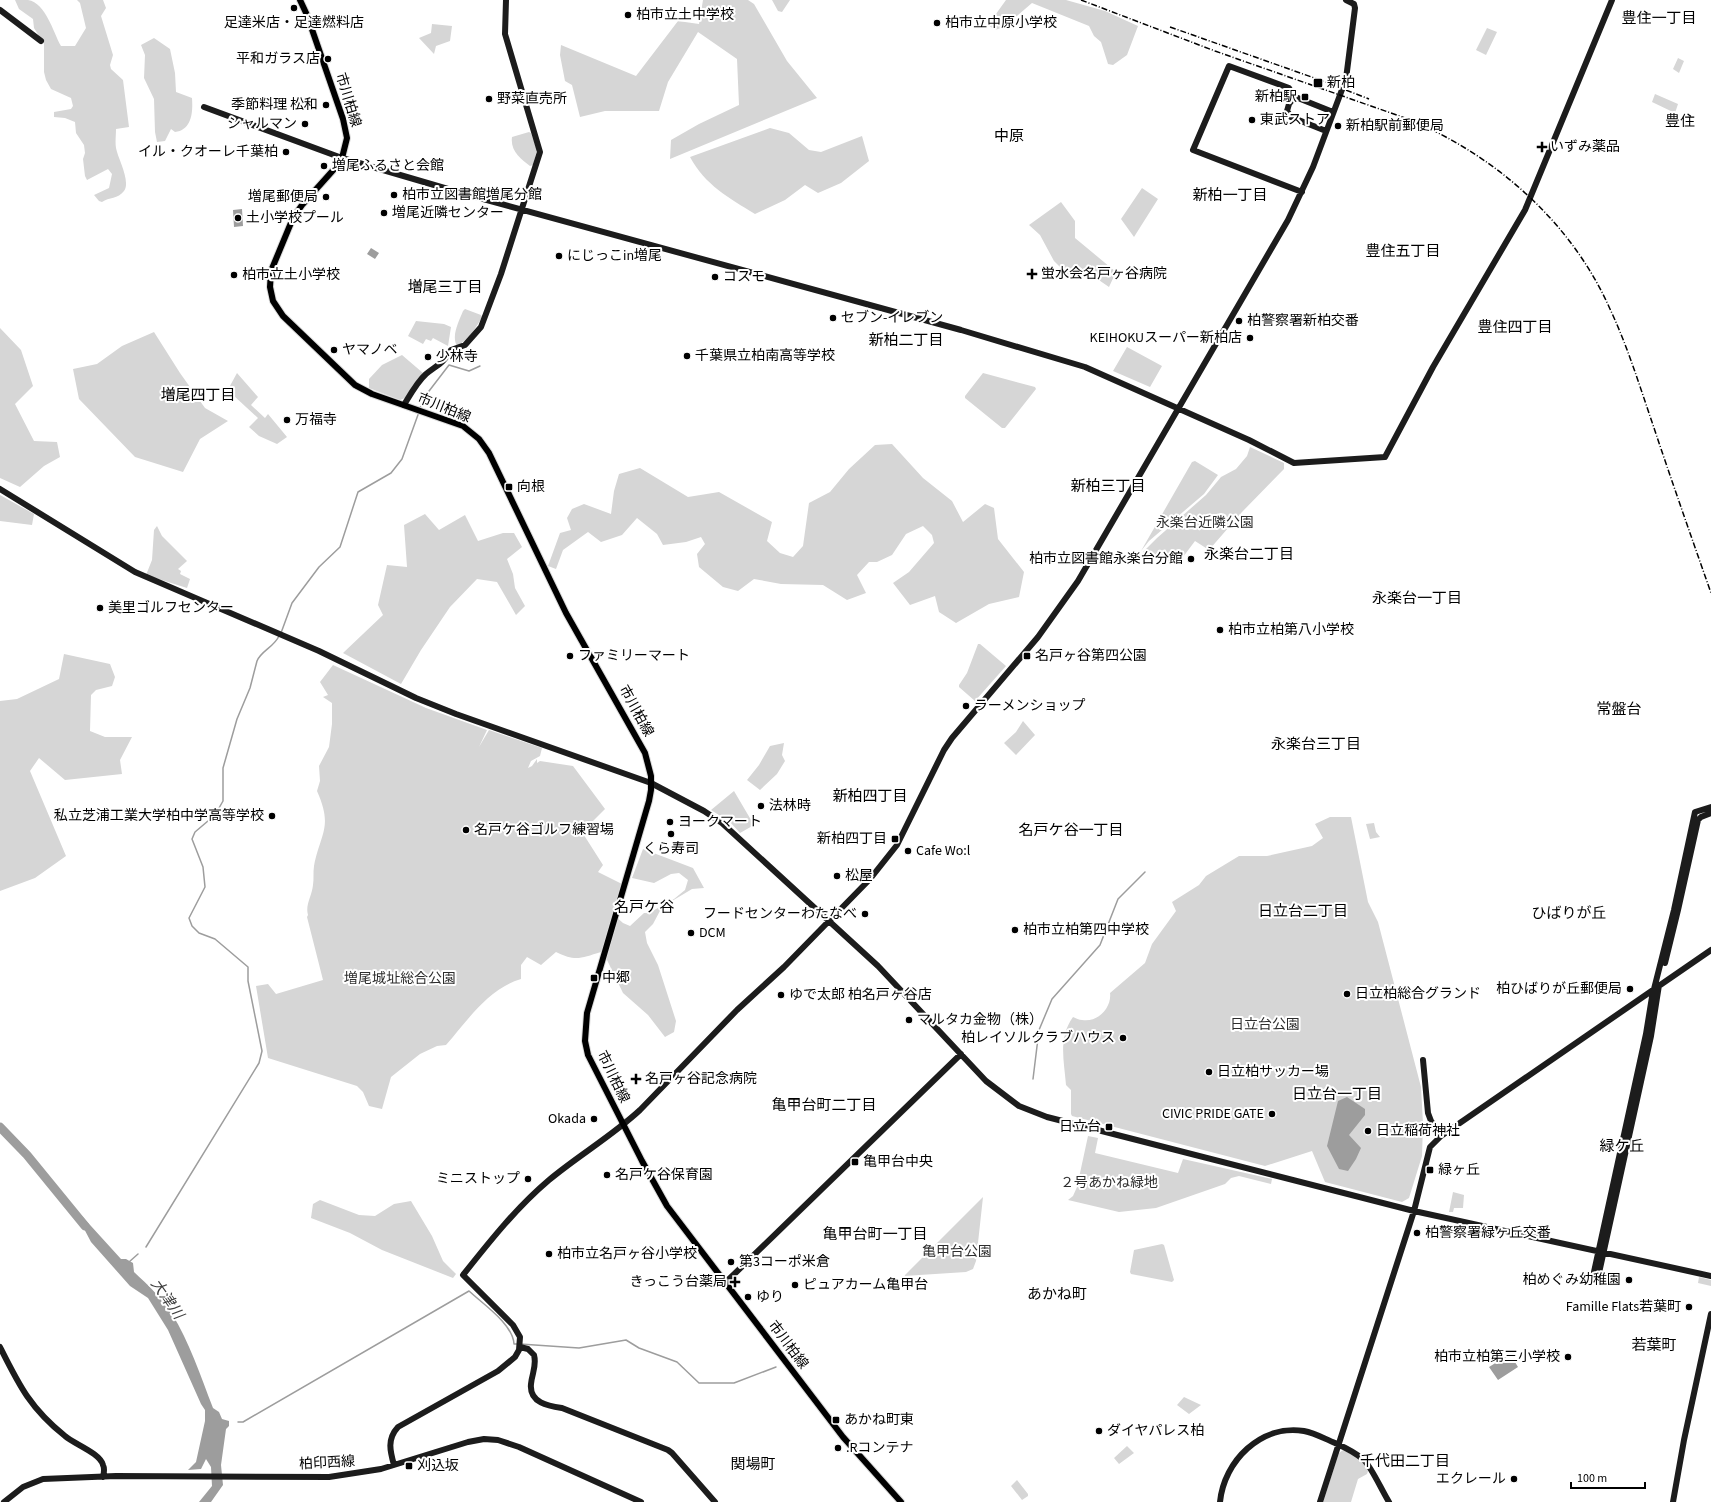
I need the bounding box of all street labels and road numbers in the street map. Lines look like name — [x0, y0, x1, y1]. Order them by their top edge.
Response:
street label: 市川柏線 — [330, 70, 366, 130]
street label: 市川柏線 — [414, 388, 474, 428]
street label: 市川柏線 — [614, 682, 658, 740]
street label: 市川柏線 — [592, 1047, 634, 1107]
street label: 市川柏線 — [763, 1317, 813, 1373]
street label: 柏印西線 — [299, 1452, 355, 1474]

